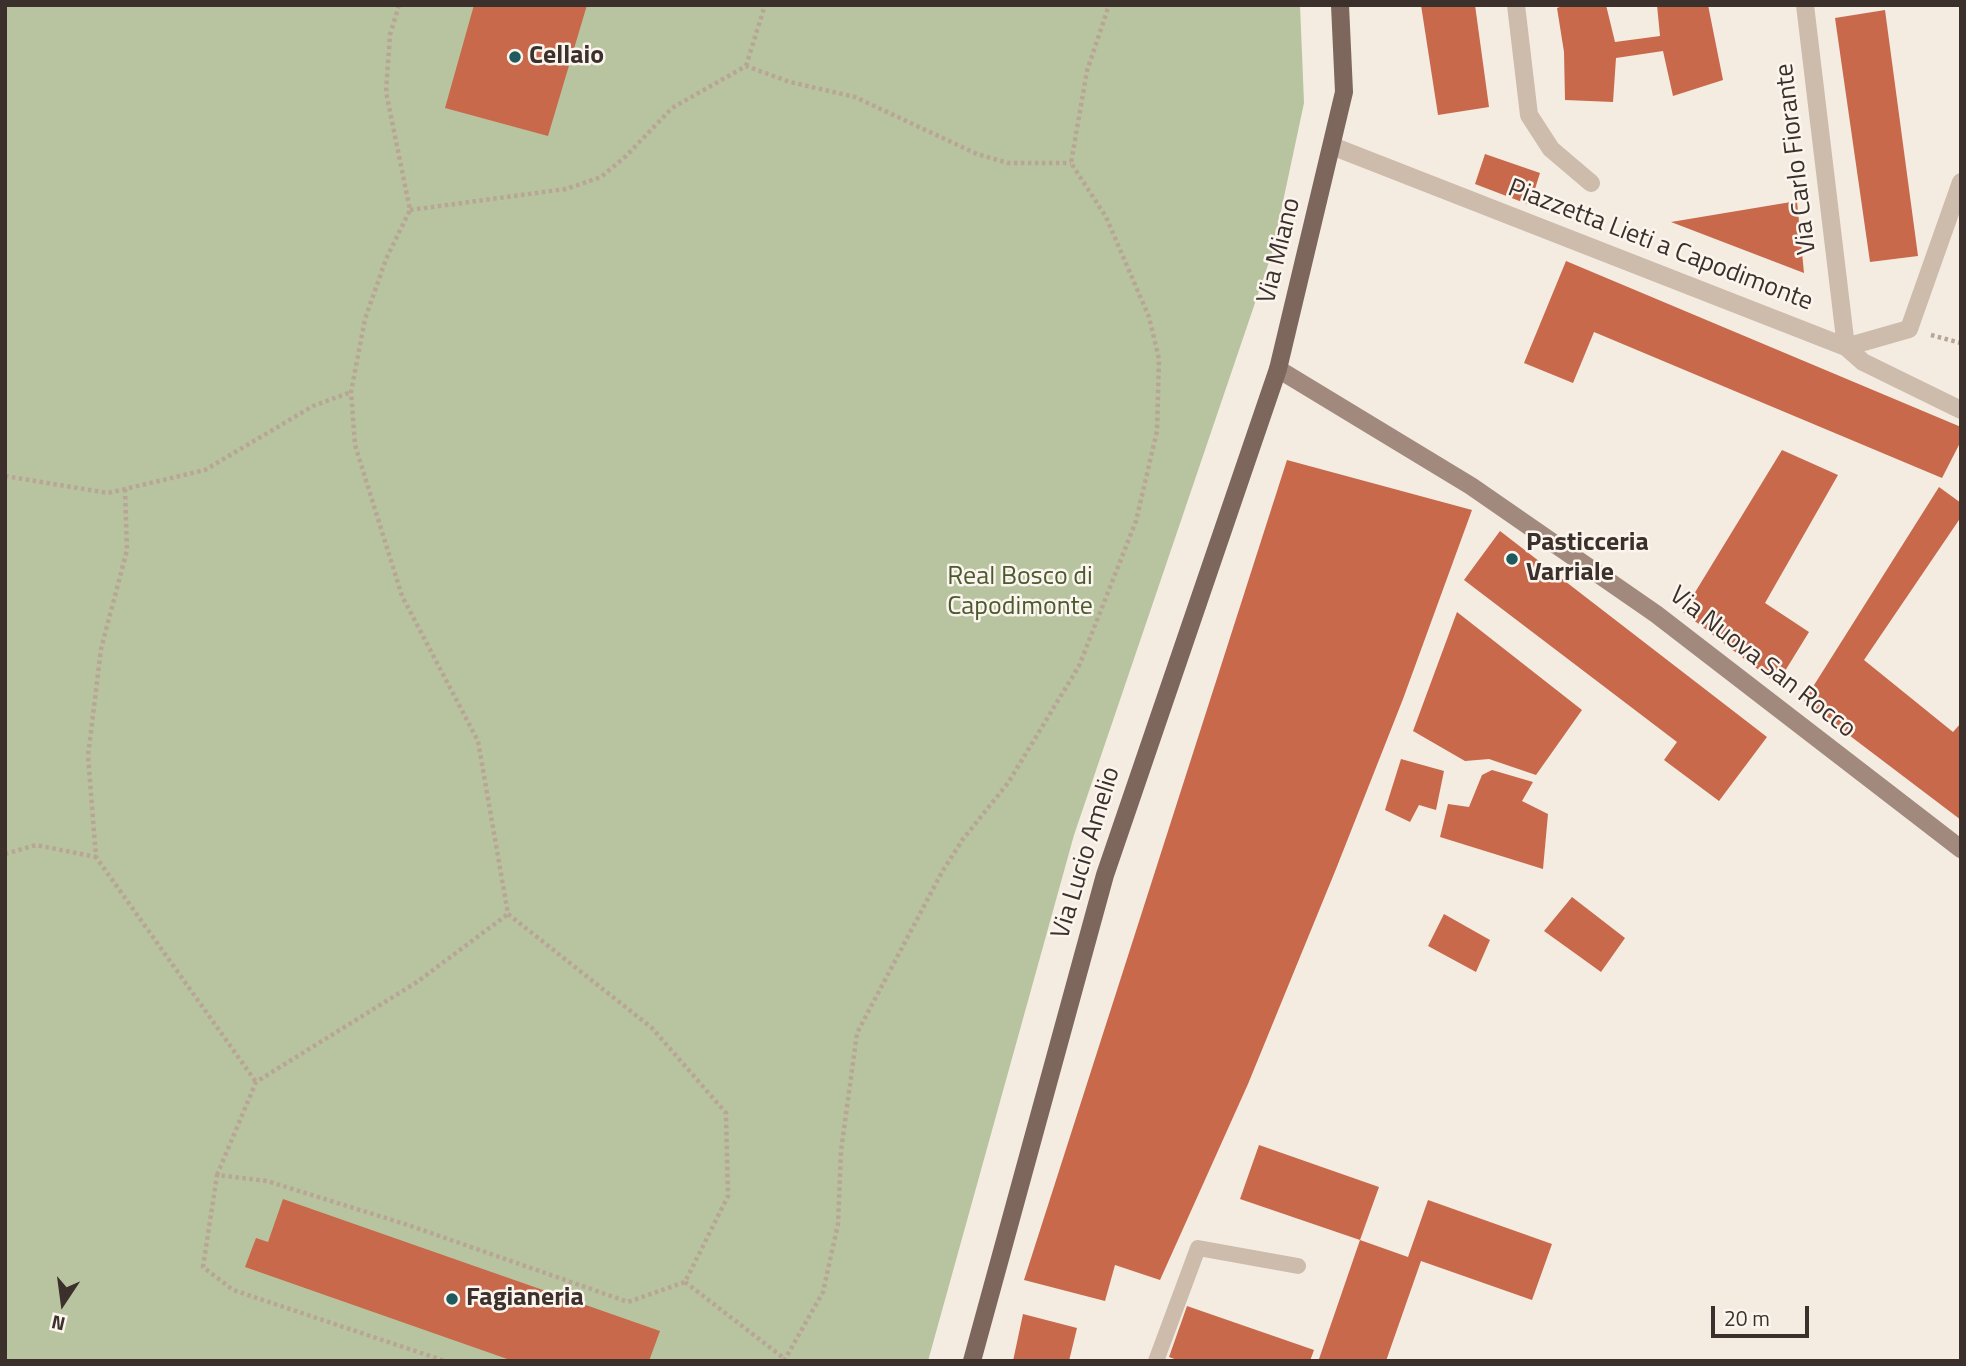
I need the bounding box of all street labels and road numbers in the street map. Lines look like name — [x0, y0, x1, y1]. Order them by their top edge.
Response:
street label: Via Carlo Fiorante — [1770, 62, 1824, 256]
street label: Piazzetta Lieti a Capodimonte — [1503, 173, 1817, 319]
street label: Via Miano — [1252, 195, 1308, 307]
street label: Via Nuova San Rocco — [1663, 581, 1861, 745]
street label: Via Lucio Amelio — [1046, 763, 1128, 943]

